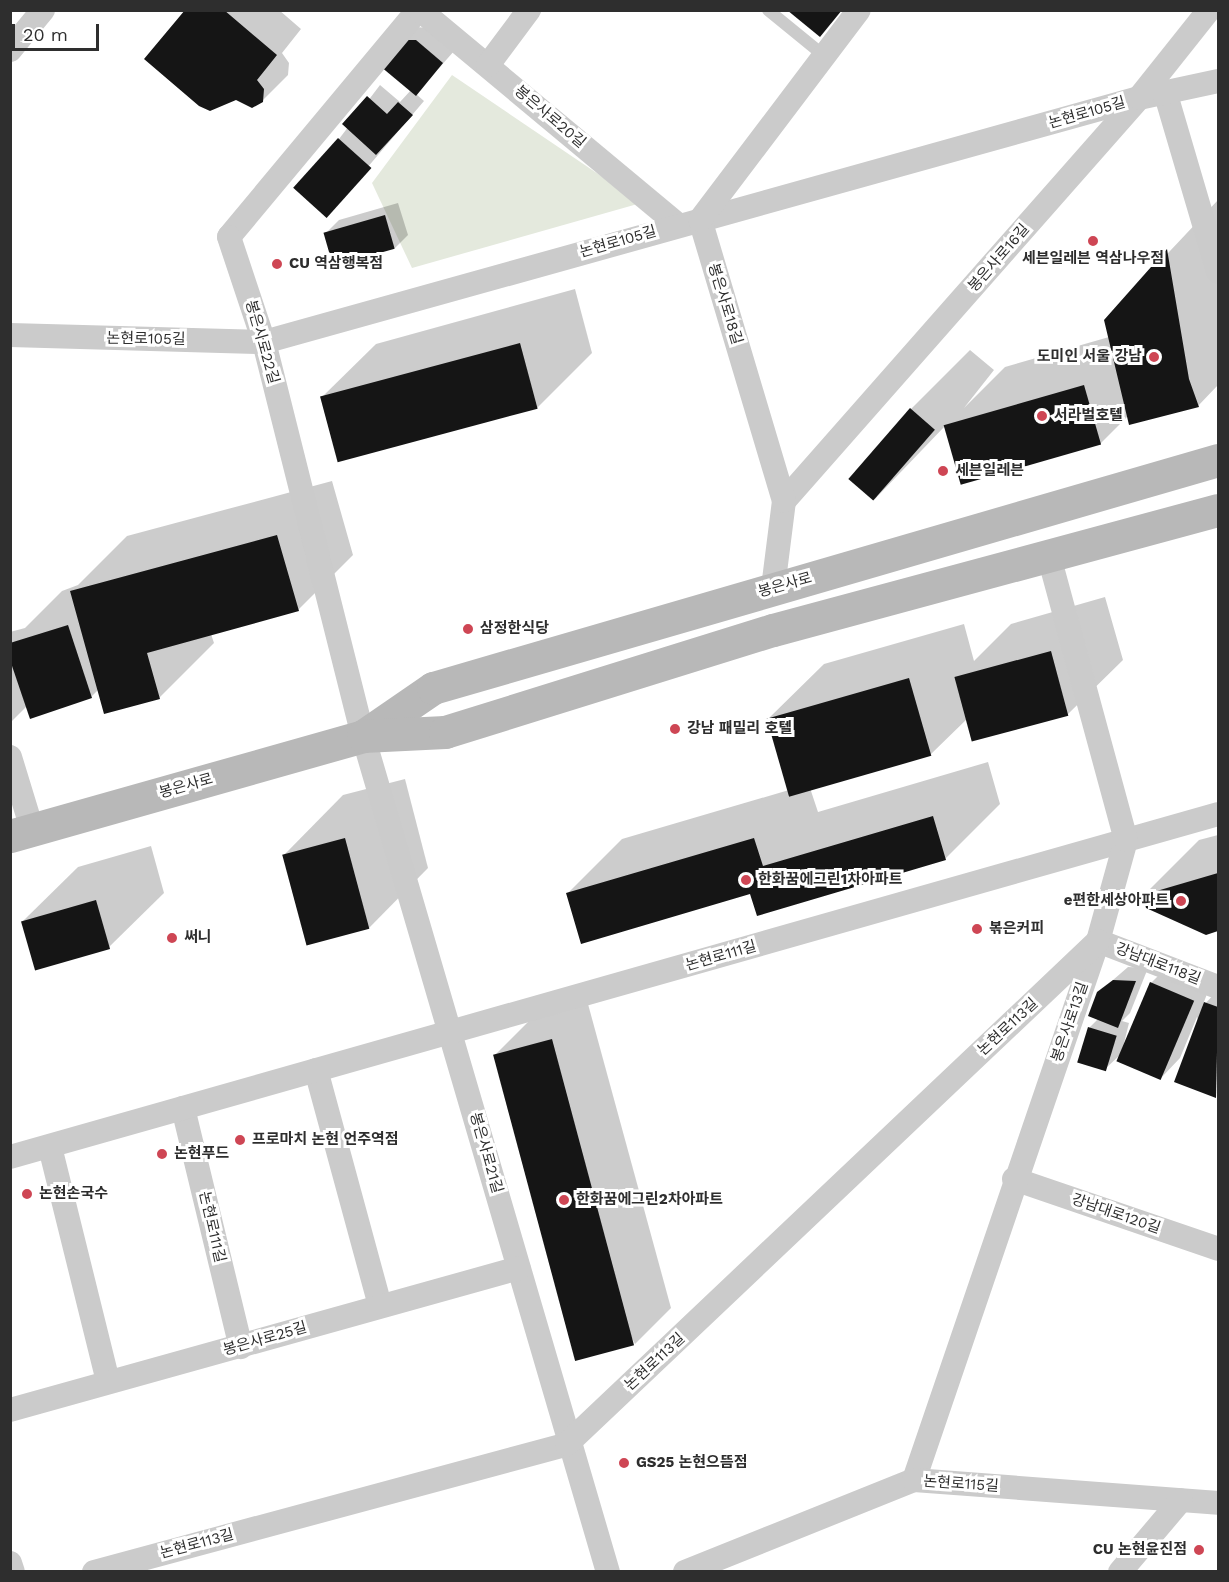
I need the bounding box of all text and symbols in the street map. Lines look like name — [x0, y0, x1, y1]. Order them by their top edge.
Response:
scale bar — [15, 12, 102, 50]
text: 20 m — [23, 24, 68, 45]
street label: 봉은사로20길 — [511, 82, 589, 152]
street label: 논현로105길 — [1046, 93, 1128, 133]
street label: 봉은사로16길 — [965, 220, 1033, 296]
street label: 논현로105길 — [577, 222, 659, 262]
marker: 세븐일레븐 역삼나우점 — [1086, 234, 1100, 248]
place label: 세븐일레븐 역삼나우점 — [1022, 250, 1164, 268]
place label: CU 역삼행복점 — [289, 255, 383, 273]
marker: CU 역삼행복점 — [270, 257, 284, 271]
street label: 봉은사로18길 — [704, 261, 746, 347]
street label: 봉은사로22길 — [241, 298, 283, 386]
street label: 논현로105길 — [106, 329, 186, 349]
place label: 도미인 서울 강남 — [1037, 348, 1142, 366]
marker: 도미인 서울 강남 — [1147, 350, 1161, 364]
place label: 서라벌호텔 — [1054, 407, 1123, 425]
marker: 서라벌호텔 — [1035, 409, 1049, 423]
place label: 세븐일레븐 — [955, 462, 1024, 480]
marker: 세븐일레븐 — [936, 464, 950, 478]
street label: 봉은사로 — [756, 569, 814, 601]
place label: 삼정한식당 — [480, 620, 549, 638]
marker: 삼정한식당 — [461, 622, 475, 636]
place label: 강남 패밀리 호텔 — [687, 720, 792, 738]
marker: 강남 패밀리 호텔 — [668, 722, 682, 736]
street label: 봉은사로 — [157, 770, 215, 802]
place label: 한화꿈에그린1차아파트 — [758, 871, 902, 889]
marker: 한화꿈에그린1차아파트 — [739, 873, 753, 887]
place label: e편한세상아파트 — [1064, 892, 1169, 910]
marker: e편한세상아파트 — [1174, 894, 1188, 908]
place label: 볶은커피 — [989, 920, 1044, 938]
marker: 볶은커피 — [970, 922, 984, 936]
place label: 써니 — [184, 929, 212, 947]
marker: 써니 — [165, 931, 179, 945]
street label: 논현로111길 — [684, 937, 758, 975]
street label: 강남대로118길 — [1113, 939, 1203, 989]
street label: 봉은사로13길 — [1048, 980, 1092, 1064]
street label: 논현로113길 — [974, 995, 1042, 1059]
street label: 봉은사로21길 — [466, 1110, 506, 1196]
place label: 프로마치 논현 언주역점 — [252, 1131, 399, 1149]
marker: 프로마치 논현 언주역점 — [233, 1133, 247, 1147]
place label: 논현푸드 — [174, 1145, 229, 1163]
marker: 논현푸드 — [155, 1147, 169, 1161]
place label: 논현손국수 — [39, 1185, 108, 1203]
marker: 논현손국수 — [20, 1187, 34, 1201]
street label: 논현로111길 — [195, 1190, 229, 1264]
street label: 강남대로120길 — [1069, 1190, 1163, 1238]
place label: 한화꿈에그린2차아파트 — [576, 1191, 723, 1209]
marker: 한화꿈에그린2차아파트 — [557, 1193, 571, 1207]
street label: 봉은사로25길 — [221, 1318, 309, 1360]
street label: 논현로113길 — [621, 1330, 689, 1394]
place label: GS25 논현으뜸점 — [636, 1454, 747, 1472]
marker: GS25 논현으뜸점 — [617, 1456, 631, 1470]
street label: 논현로115길 — [923, 1472, 999, 1496]
street label: 논현로113길 — [158, 1526, 236, 1562]
place label: CU 논현윤진점 — [1093, 1541, 1187, 1559]
marker: CU 논현윤진점 — [1192, 1543, 1206, 1557]

